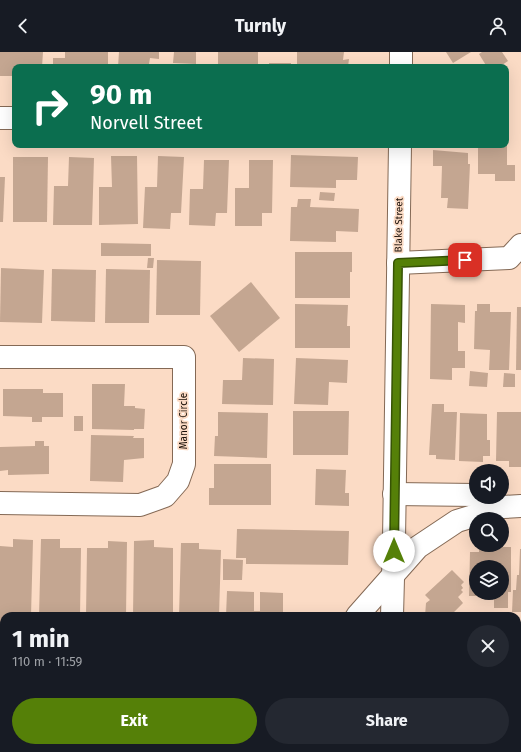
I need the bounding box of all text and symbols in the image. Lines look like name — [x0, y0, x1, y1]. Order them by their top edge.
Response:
icon: back — [12, 15, 34, 37]
text: Turnly — [235, 15, 286, 37]
icon: person — [487, 15, 509, 37]
text: 90 m — [90, 78, 152, 111]
icon: right — [24, 80, 76, 132]
text: Norvell Street — [90, 112, 203, 134]
street label: Blake Street — [393, 197, 405, 252]
pin — [448, 243, 482, 277]
icon: arrive — [454, 249, 476, 271]
street label: Manor Circle — [178, 393, 190, 449]
map controls — [469, 464, 509, 600]
button: sound — [469, 464, 509, 504]
button: search — [469, 512, 509, 552]
position arrow — [373, 530, 415, 572]
button: layers — [469, 560, 509, 600]
text: 1 min — [12, 625, 70, 653]
button: close — [467, 625, 509, 667]
text: 110 m · 11:59 — [12, 654, 82, 669]
button: Exit — [12, 698, 257, 744]
button: Share — [265, 698, 509, 744]

